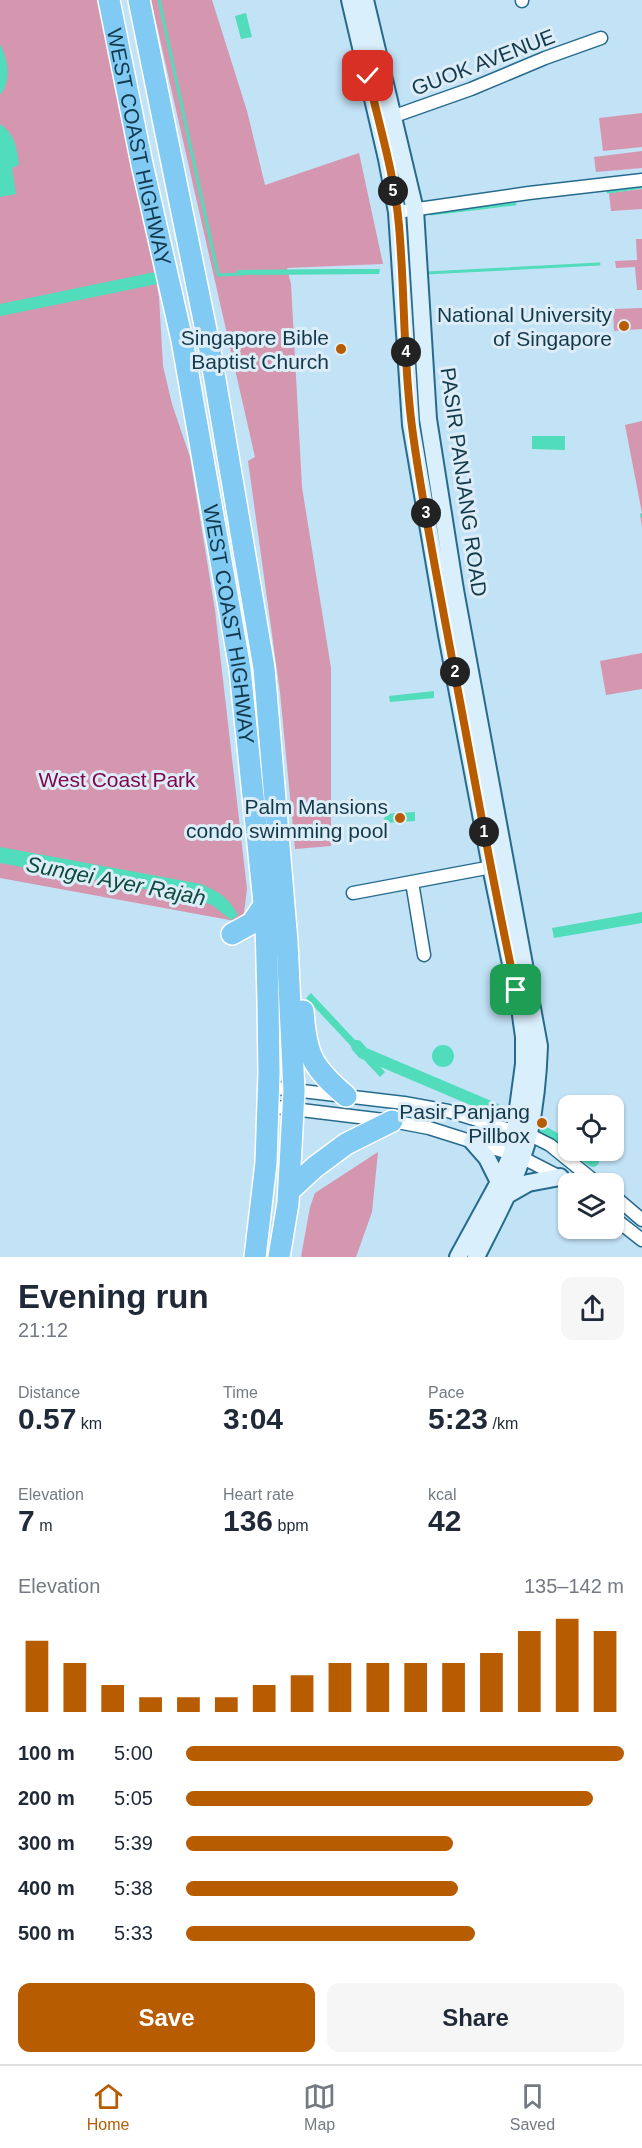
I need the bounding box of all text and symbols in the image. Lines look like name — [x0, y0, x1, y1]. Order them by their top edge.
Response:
street label: GUOK AVENUE — [408, 24, 558, 100]
street label: WEST COAST HIGHWAY — [103, 26, 176, 268]
pin — [342, 50, 393, 101]
icon: check — [351, 59, 384, 92]
pin: 5 — [378, 176, 408, 206]
text: 5 — [389, 182, 397, 199]
place label: National University of Singapore — [437, 303, 612, 350]
marker: National University of Singapore — [617, 319, 631, 333]
place label: Singapore Bible Baptist Church — [181, 326, 329, 373]
pin: 4 — [391, 337, 421, 367]
marker: Singapore Bible Baptist Church — [334, 342, 348, 356]
text: 4 — [402, 343, 410, 360]
street label: PASIR PANJANG ROAD — [437, 366, 491, 598]
pin: 3 — [411, 498, 441, 528]
street label: WEST COAST HIGHWAY — [200, 503, 259, 745]
text: 3 — [422, 504, 430, 521]
pin: 2 — [440, 657, 470, 687]
text: 2 — [451, 663, 459, 680]
park label: West Coast Park — [38, 768, 196, 791]
place label: Palm Mansions condo swimming pool — [186, 795, 388, 842]
marker: Palm Mansions condo swimming pool — [393, 811, 407, 825]
pin: 1 — [469, 817, 499, 847]
text: 1 — [480, 823, 488, 840]
water label: Sungei Ayer Rajah — [24, 851, 208, 911]
pin — [490, 964, 541, 1015]
icon: arrive — [499, 973, 532, 1006]
map controls — [558, 1095, 624, 1239]
button: locate — [558, 1095, 624, 1161]
place label: Pasir Panjang Pillbox — [399, 1100, 530, 1147]
marker: Pasir Panjang Pillbox — [535, 1116, 549, 1130]
button: layers — [558, 1173, 624, 1239]
button: share — [561, 1277, 624, 1340]
text: Evening run — [18, 1278, 209, 1315]
text: 21:12 — [18, 1319, 68, 1341]
text: Distance — [18, 1384, 80, 1401]
text: Time — [223, 1384, 258, 1401]
text: Pace — [428, 1384, 464, 1401]
text: 0.57 — [18, 1402, 76, 1435]
text: 3:04 — [223, 1402, 283, 1435]
text: 5:23 — [428, 1402, 488, 1435]
text: km — [76, 1415, 102, 1432]
text: /km — [488, 1415, 518, 1432]
text: Elevation — [18, 1486, 84, 1503]
text: Heart rate — [223, 1486, 294, 1503]
text: kcal — [428, 1486, 456, 1503]
text: 7 — [18, 1504, 35, 1537]
text: 136 — [223, 1504, 273, 1537]
text: 42 — [428, 1504, 461, 1537]
text: m — [35, 1517, 52, 1534]
text: bpm — [273, 1517, 309, 1534]
text: Elevation — [18, 1575, 100, 1597]
text: 135–142 m — [524, 1575, 624, 1597]
text: 100 m — [18, 1742, 75, 1764]
text: 5:00 — [114, 1742, 153, 1764]
text: 200 m — [18, 1787, 75, 1809]
text: 5:05 — [114, 1787, 153, 1809]
text: 300 m — [18, 1832, 75, 1854]
text: 5:39 — [114, 1832, 153, 1854]
text: 400 m — [18, 1877, 75, 1899]
text: 5:38 — [114, 1877, 153, 1899]
text: 500 m — [18, 1922, 75, 1944]
text: 5:33 — [114, 1922, 153, 1944]
button: Save — [18, 1983, 315, 2052]
button: Share — [327, 1983, 624, 2052]
tab: Home — [87, 2080, 130, 2134]
tab: Map — [303, 2080, 336, 2134]
tab: Saved — [510, 2080, 555, 2134]

